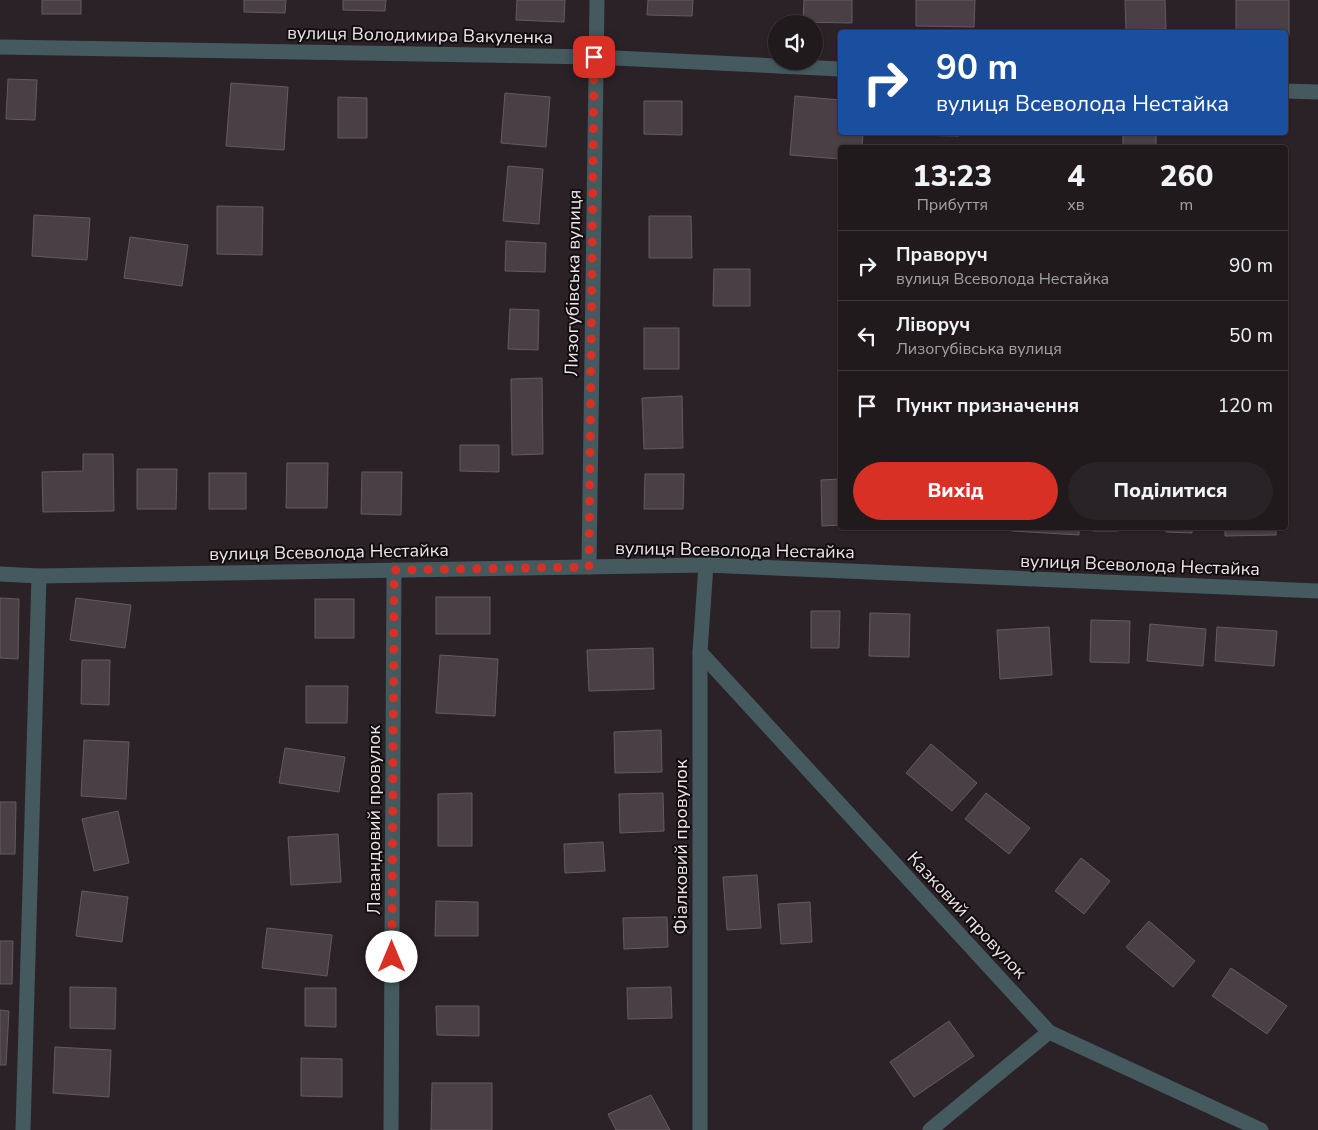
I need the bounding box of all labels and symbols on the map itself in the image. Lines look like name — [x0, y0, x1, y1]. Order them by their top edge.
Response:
street label: вулиця Володимира Вакуленка — [287, 21, 553, 49]
pin — [573, 36, 615, 78]
street label: Лизогубівська вулиця — [559, 189, 587, 377]
street label: вулиця Всеволода Нестайка — [615, 536, 855, 564]
street label: вулиця Всеволода Нестайка — [209, 538, 449, 566]
street label: вулиця Всеволода Нестайка — [1020, 549, 1260, 581]
street label: Лавандовий провулок — [362, 725, 386, 915]
street label: Фіалковий провулок — [669, 759, 693, 934]
street label: Казковий провулок — [902, 846, 1033, 984]
position arrow — [365, 930, 417, 982]

